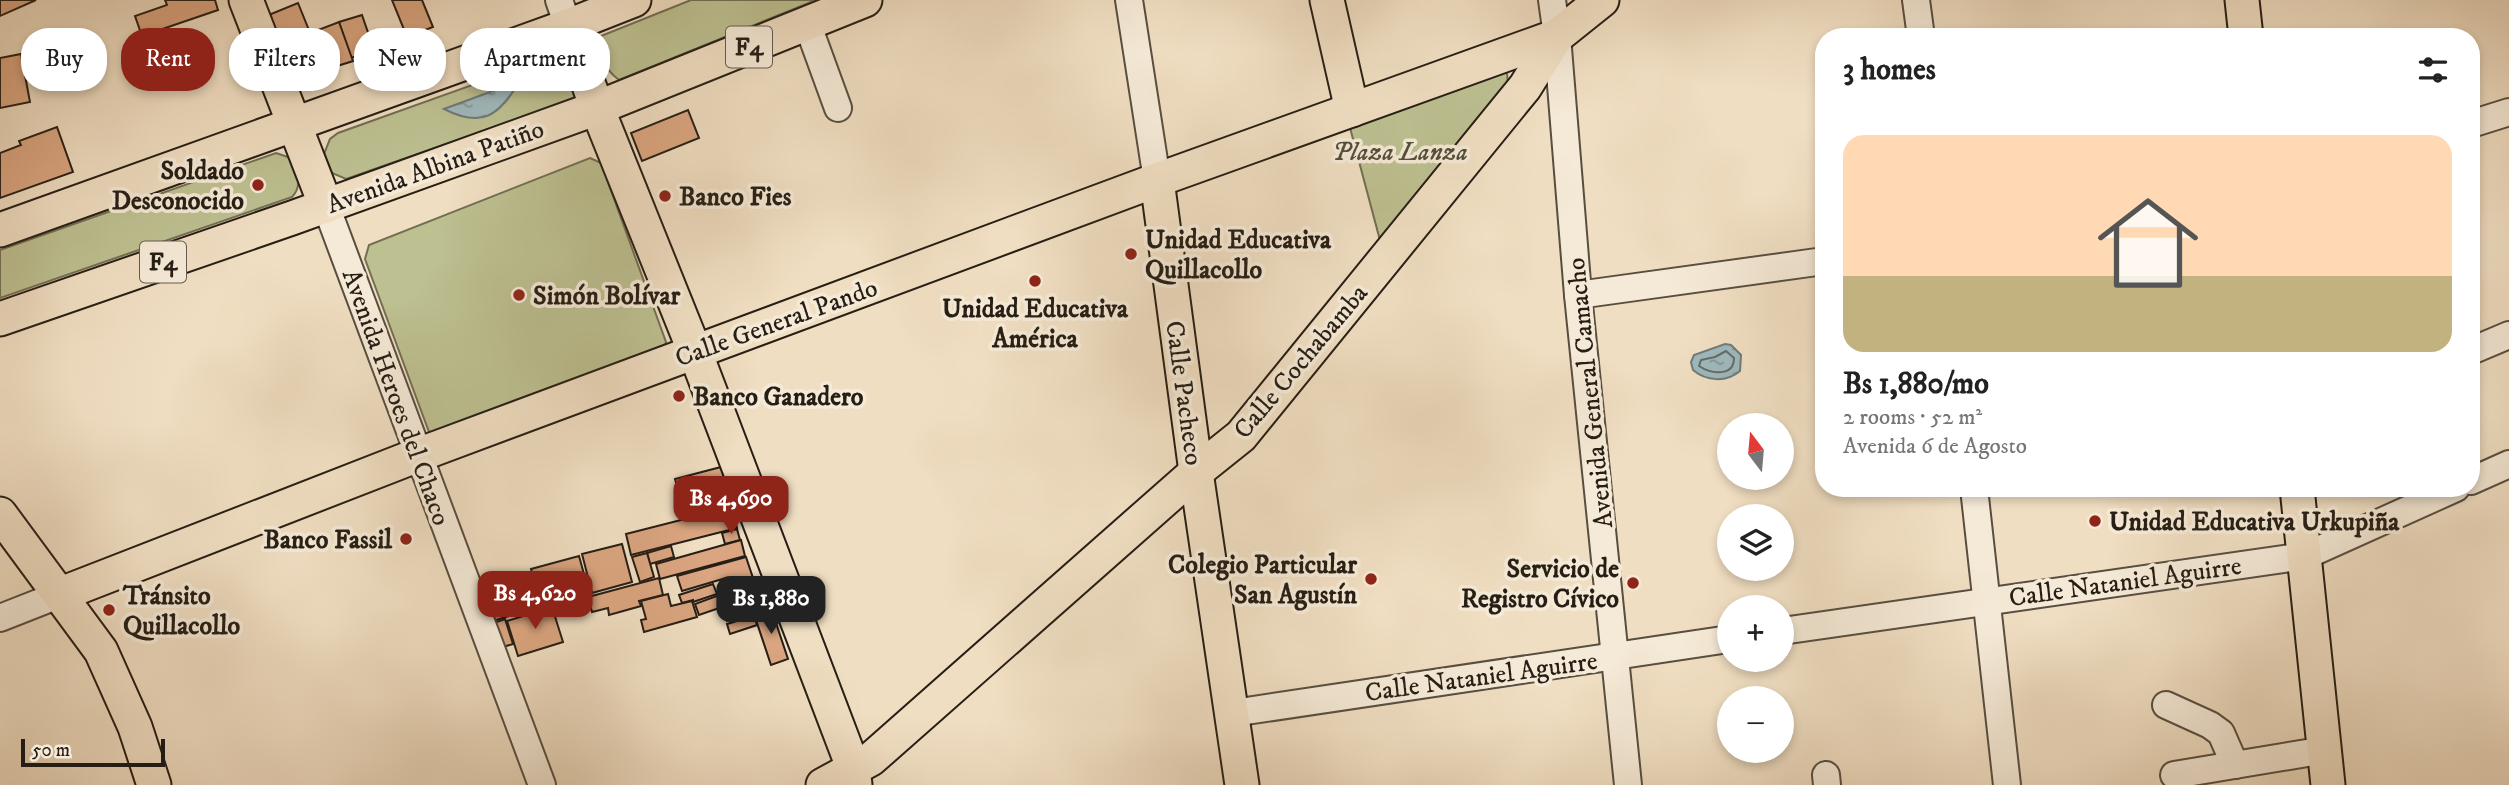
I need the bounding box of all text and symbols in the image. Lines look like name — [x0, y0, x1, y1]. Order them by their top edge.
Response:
road number: F4 — [726, 27, 772, 68]
chip: Buy — [21, 28, 107, 91]
chip: Rent — [121, 28, 215, 91]
chip: Filters — [229, 28, 340, 91]
chip: New — [354, 28, 446, 91]
chip: Apartment — [460, 28, 610, 91]
icon: filters — [2414, 51, 2452, 89]
text: 3 homes — [1843, 52, 1936, 89]
street label: Avenida Albina Patiño — [322, 113, 549, 222]
park label: Plaza Lanza — [1332, 136, 1468, 169]
place label: Soldado Desconocido — [112, 155, 244, 218]
marker: Soldado Desconocido — [250, 177, 266, 193]
icon: home — [2085, 180, 2211, 306]
place label: Banco Fies — [679, 181, 792, 214]
marker: Banco Fies — [657, 188, 673, 204]
place label: Unidad Educativa Quillacollo — [1145, 224, 1332, 287]
road number: F4 — [140, 242, 186, 282]
marker: Unidad Educativa Quillacollo — [1123, 246, 1139, 262]
street label: Avenida General Camacho — [1560, 256, 1621, 530]
street label: Avenida Heroes del Chaco — [334, 265, 457, 530]
street label: Calle General Pando — [671, 272, 882, 375]
marker: Unidad Educativa América — [1027, 273, 1043, 289]
street label: Calle Cochabamba — [1227, 278, 1375, 446]
place label: Simón Bolívar — [533, 280, 681, 313]
marker: Simón Bolívar — [511, 287, 527, 303]
place label: Unidad Educativa América — [942, 293, 1129, 356]
street label: Calle Pacheco — [1157, 319, 1210, 468]
text: Bs 1,880/mo — [1843, 366, 1989, 403]
place label: Banco Ganadero — [693, 381, 864, 414]
marker: Banco Ganadero — [671, 388, 687, 404]
text: 2 rooms · 52 m² — [1843, 403, 1982, 432]
north arrow — [1717, 413, 1794, 490]
map controls — [1717, 413, 1794, 763]
text: Avenida 6 de Agosto — [1843, 432, 2027, 461]
pin: Bs 4,690 — [659, 476, 803, 536]
text: Bs 4,690 — [690, 484, 772, 513]
button: layers — [1717, 504, 1794, 581]
place label: Unidad Educativa Urkupiña — [2109, 506, 2400, 539]
marker: Unidad Educativa Urkupiña — [2087, 513, 2103, 529]
place label: Banco Fassil — [264, 524, 393, 557]
marker: Banco Fassil — [398, 531, 414, 547]
place label: Colegio Particular San Agustín — [1168, 549, 1357, 612]
street label: Calle Nataniel Aguirre — [2007, 550, 2244, 615]
place label: Servicio de Registro Cívico — [1461, 553, 1619, 616]
marker: Colegio Particular San Agustín — [1363, 571, 1379, 587]
pin: Bs 4,620 — [463, 572, 607, 631]
marker: Servicio de Registro Cívico — [1625, 575, 1641, 591]
pin: Bs 1,880 — [699, 576, 843, 636]
text: Bs 4,620 — [494, 579, 576, 608]
place label: Tránsito Quillacollo — [122, 580, 240, 643]
text: Bs 1,880 — [732, 584, 810, 613]
button: + — [1717, 595, 1794, 672]
marker: Tránsito Quillacollo — [101, 602, 117, 618]
street label: Calle Nataniel Aguirre — [1363, 645, 1600, 710]
button: − — [1717, 686, 1794, 763]
scale bar — [21, 736, 164, 768]
text: 50 m — [32, 739, 70, 762]

